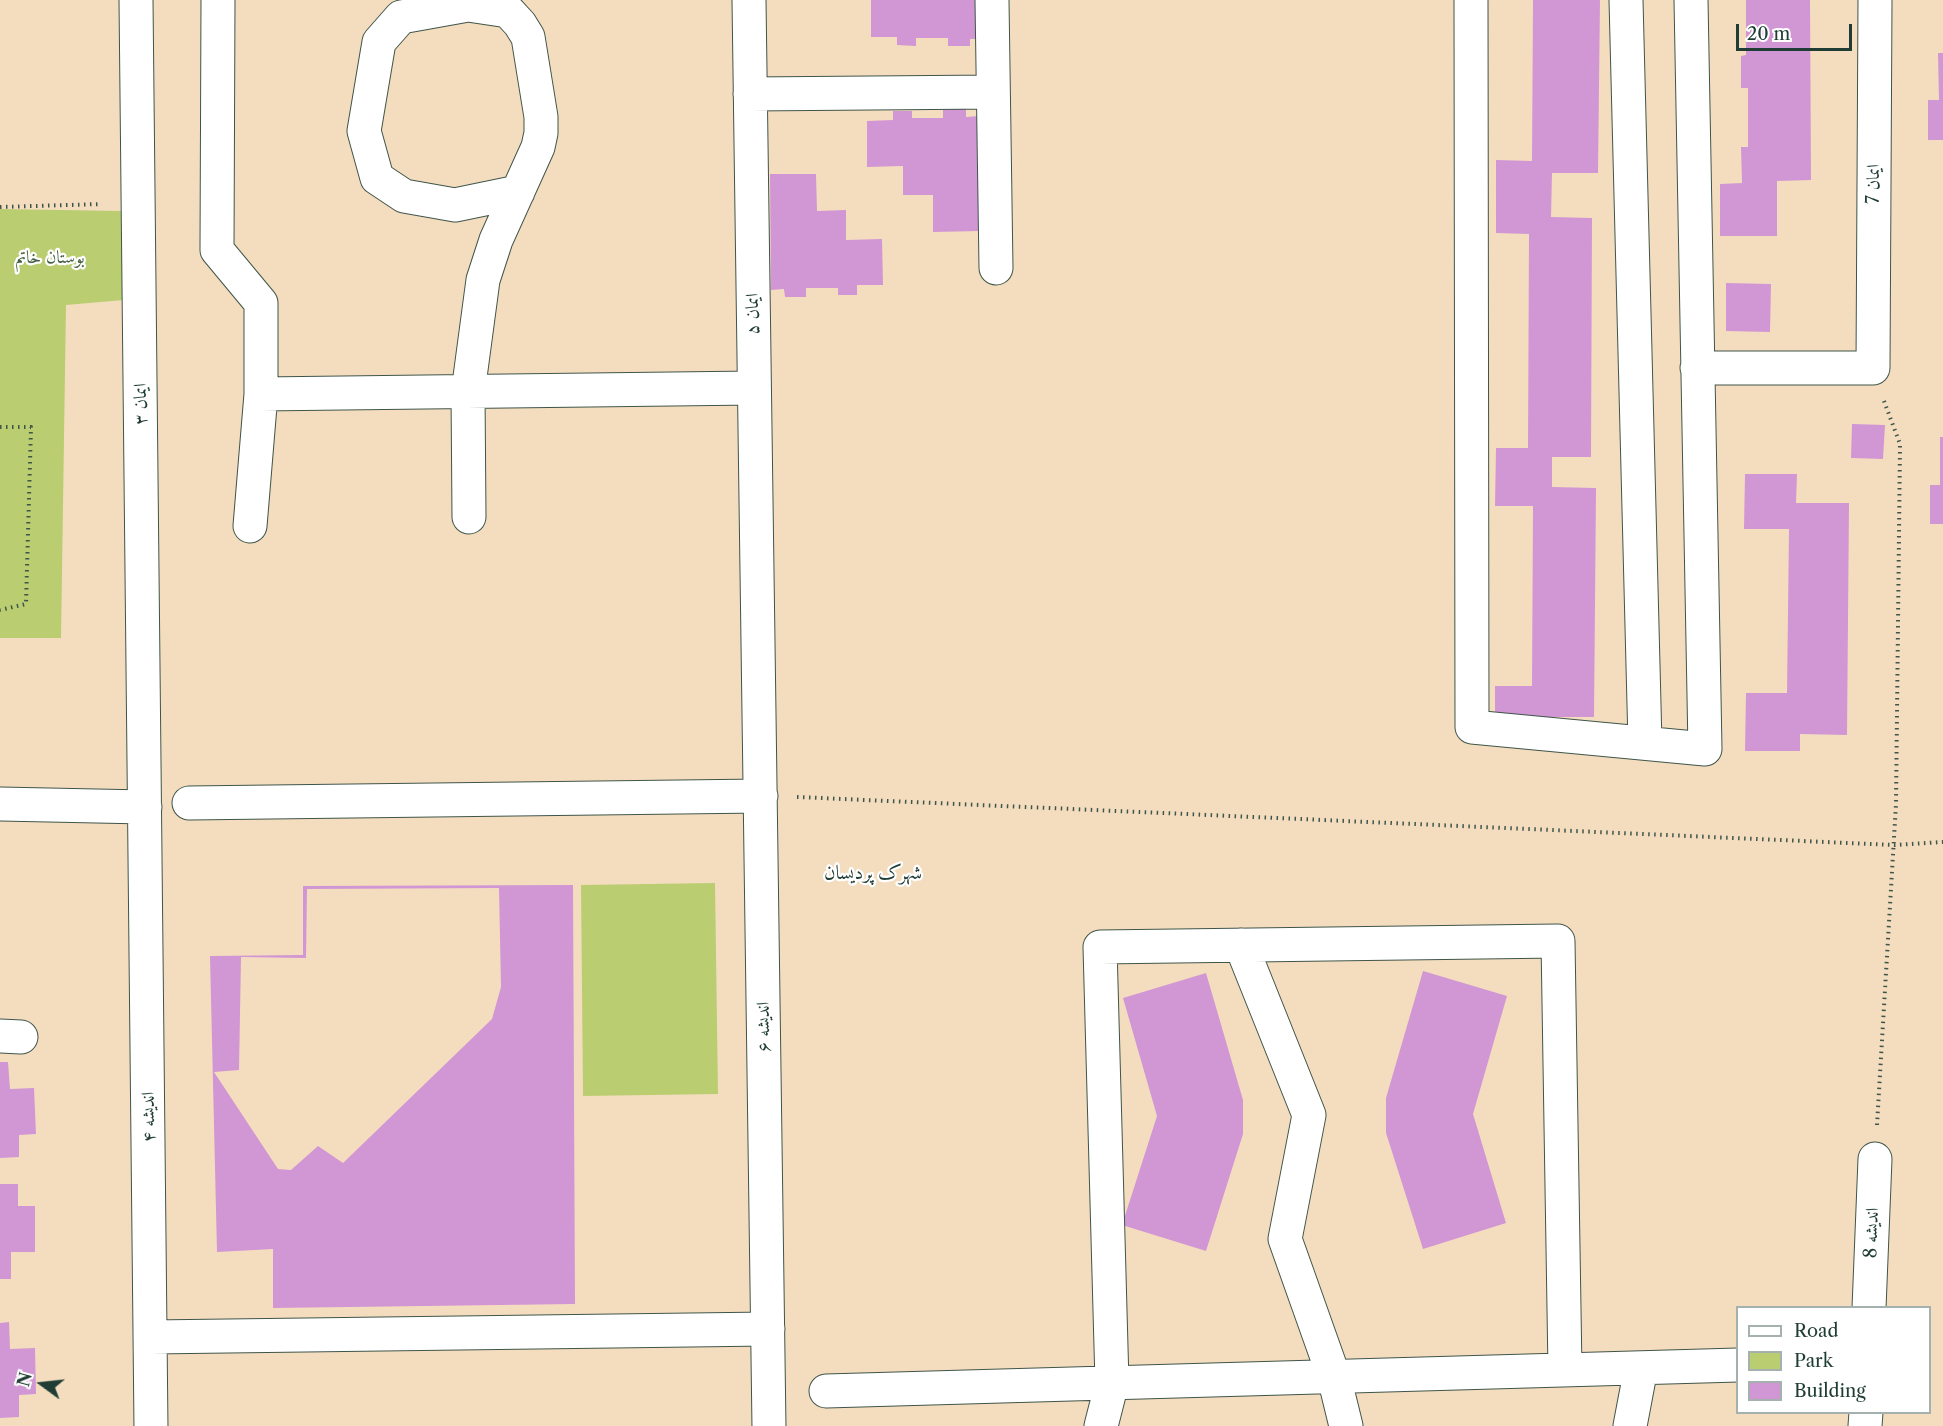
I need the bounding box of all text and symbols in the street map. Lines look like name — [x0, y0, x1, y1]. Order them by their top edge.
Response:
scale bar — [1739, 12, 1854, 50]
text: 20 m — [1747, 23, 1790, 45]
street label: ایمان 7 — [1863, 164, 1885, 204]
park label: بوستان خاتم — [15, 247, 85, 269]
street label: ایمان ۵ — [742, 293, 764, 335]
street label: ایمان ۳ — [130, 383, 152, 425]
district label: شهرک پردیسان — [824, 861, 922, 885]
street label: اندیشه ۶ — [753, 1002, 775, 1052]
street label: انديشه ۴ — [138, 1092, 160, 1142]
street label: اندیشه 8 — [1860, 1207, 1884, 1259]
legend — [1736, 1306, 1931, 1414]
text: Road — [1794, 1320, 1839, 1342]
text: Park — [1794, 1350, 1833, 1372]
north arrow — [12, 1354, 72, 1414]
text: N — [13, 1370, 36, 1389]
text: Building — [1794, 1380, 1866, 1402]

